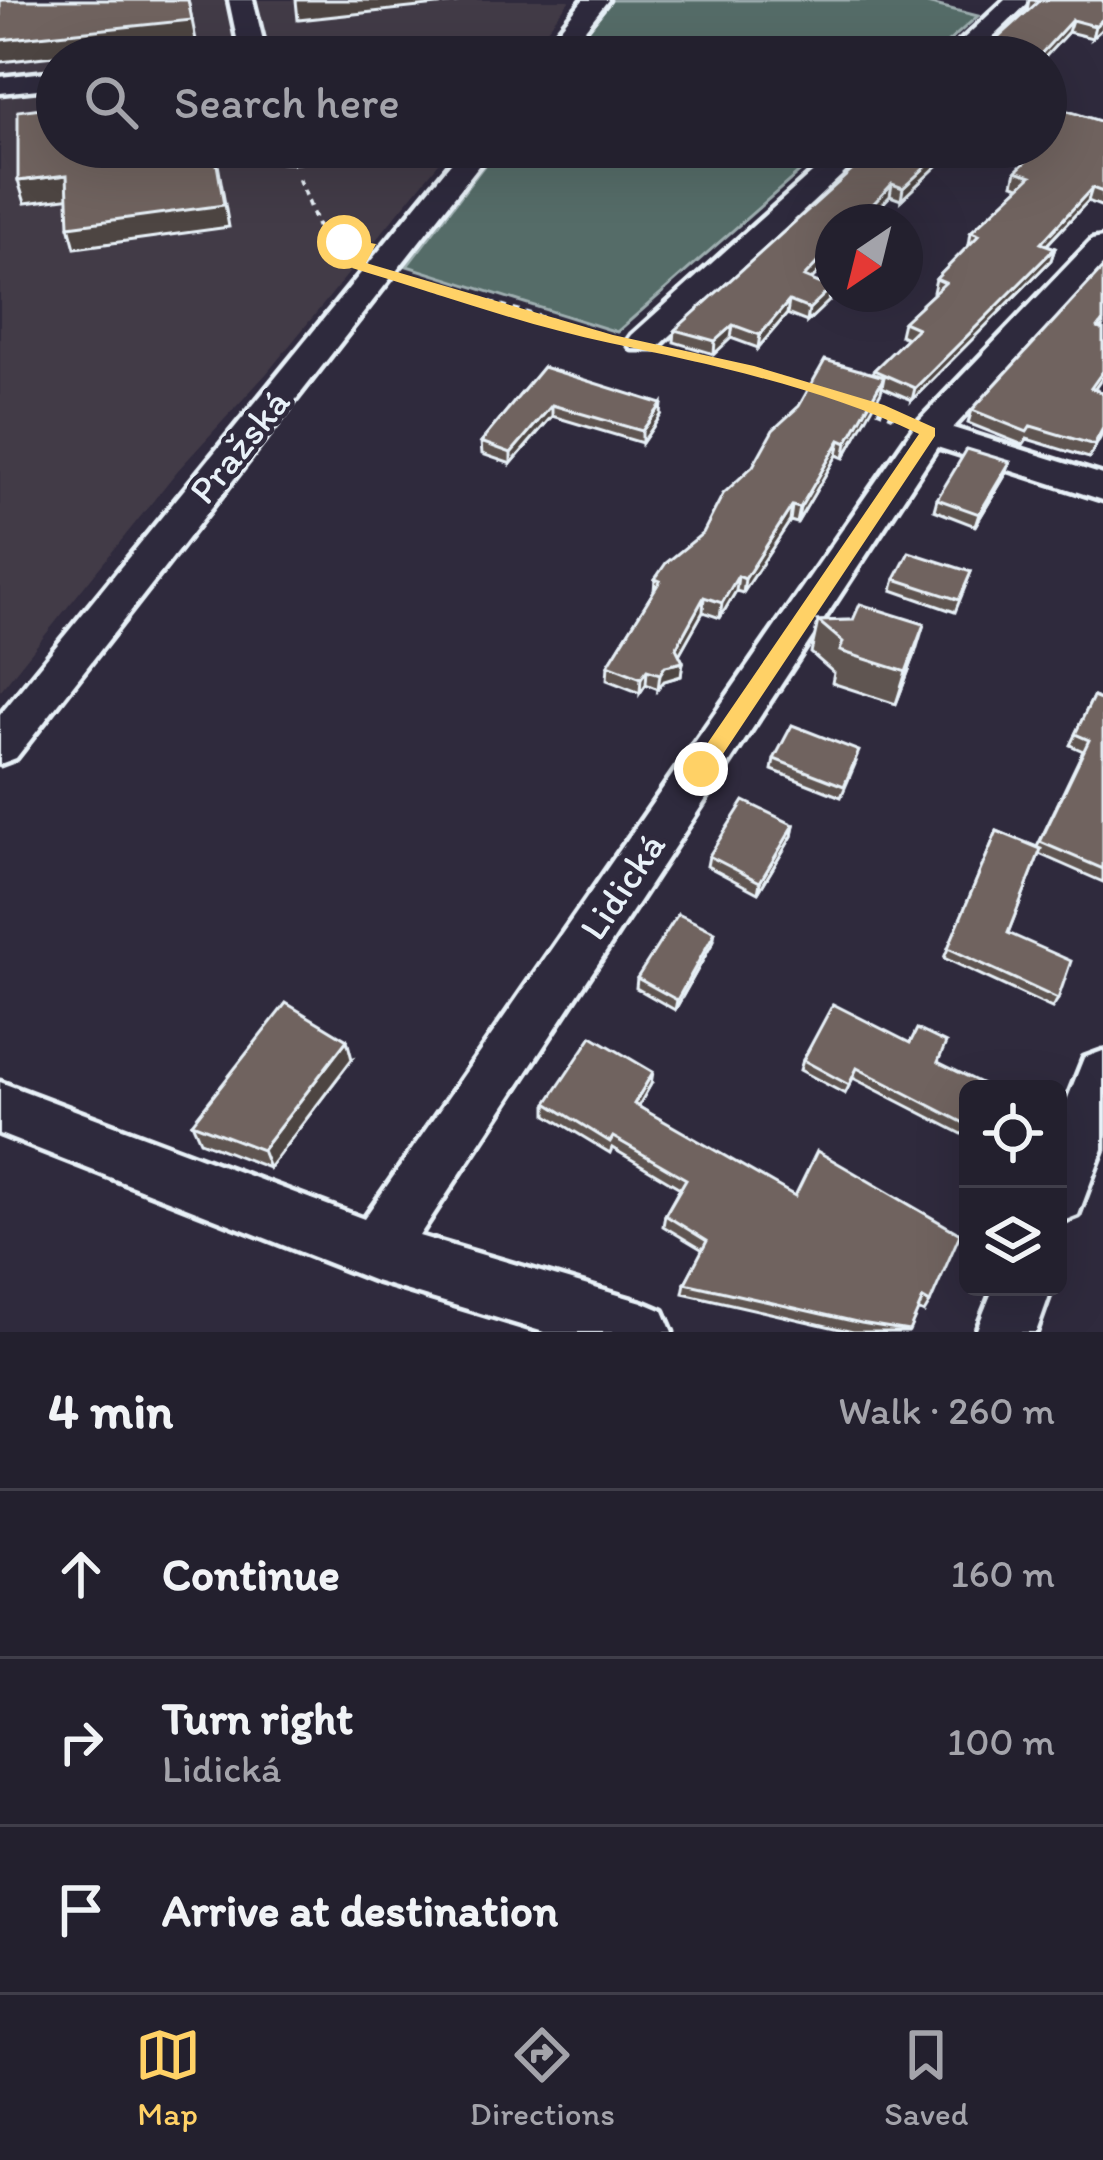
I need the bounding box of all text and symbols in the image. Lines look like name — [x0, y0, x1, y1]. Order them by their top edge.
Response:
search box — [36, 36, 1067, 168]
icon: search — [78, 69, 144, 135]
text: Search here — [174, 75, 400, 129]
north arrow — [815, 204, 923, 312]
route start — [317, 215, 371, 269]
street label: Pražská — [179, 379, 299, 513]
route end — [674, 742, 728, 796]
street label: Lidická — [569, 823, 675, 949]
map controls — [959, 1080, 1067, 1296]
button: locate — [959, 1080, 1067, 1188]
button: layers — [959, 1188, 1067, 1296]
text: 4 min — [48, 1380, 173, 1441]
text: Walk · 260 m — [838, 1387, 1055, 1434]
icon: ahead — [48, 1541, 114, 1607]
text: Continue — [162, 1547, 340, 1601]
text: 160 m — [951, 1550, 1055, 1597]
text: Turn right — [162, 1691, 353, 1745]
icon: right — [48, 1709, 114, 1775]
text: 100 m — [947, 1718, 1055, 1765]
text: Lidická — [162, 1745, 281, 1792]
icon: arrive — [48, 1877, 114, 1943]
text: Arrive at destination — [162, 1883, 558, 1937]
tab: Map — [135, 2022, 201, 2133]
tab: Directions — [470, 2022, 615, 2133]
tab: Saved — [884, 2022, 968, 2133]

